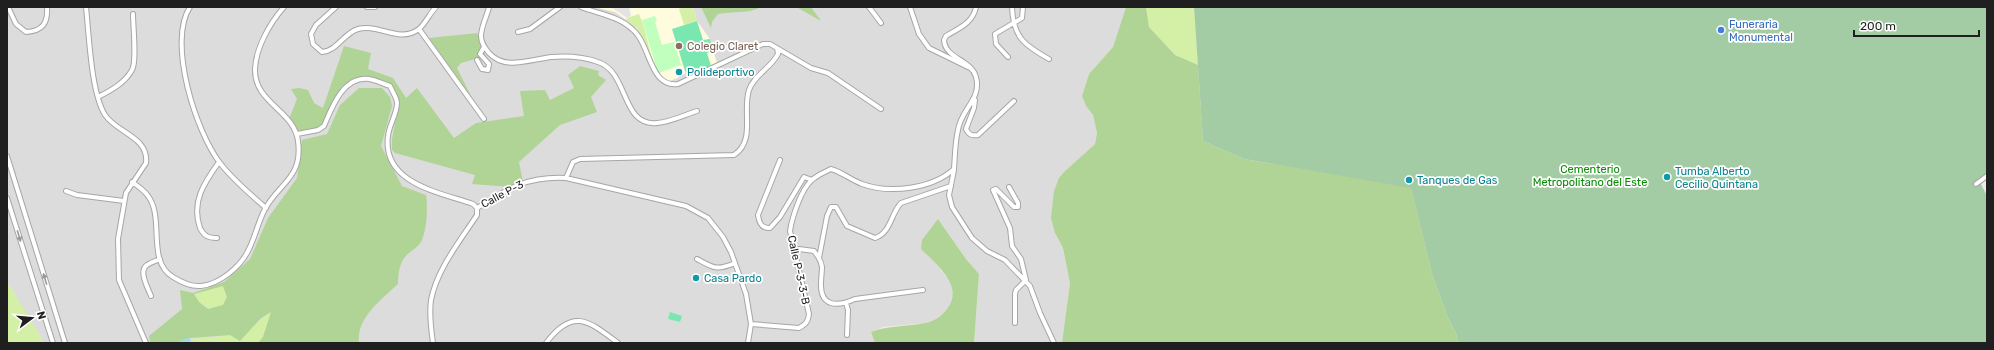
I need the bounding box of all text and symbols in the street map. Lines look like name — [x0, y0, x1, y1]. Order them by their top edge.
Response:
scale bar — [1854, 12, 1979, 38]
place label: Funeraria Monumental — [1729, 18, 1793, 44]
text: 200 m — [1860, 19, 1896, 33]
marker: Funeraria Monumental — [1716, 25, 1726, 35]
place label: Colegio Claret — [687, 40, 759, 53]
marker: Colegio Claret — [674, 41, 684, 51]
place label: Polideportivo — [687, 66, 755, 79]
marker: Polideportivo — [674, 67, 684, 77]
park label: Cementerio Metropolitano del Este — [1533, 163, 1647, 189]
place label: Tumba Alberto Cecilio Quintana — [1675, 165, 1758, 191]
marker: Tumba Alberto Cecilio Quintana — [1662, 172, 1672, 182]
place label: Tanques de Gas — [1417, 174, 1498, 187]
marker: Tanques de Gas — [1404, 175, 1414, 185]
street label: Calle P-3 — [479, 178, 526, 211]
one-way arrow — [16, 230, 22, 242]
street label: Calle P-3-3-B — [785, 234, 812, 306]
place label: Casa Pardo — [704, 272, 762, 285]
one-way arrow — [42, 273, 48, 285]
marker: Casa Pardo — [691, 273, 701, 283]
north arrow — [12, 298, 52, 338]
text: N — [34, 310, 48, 321]

